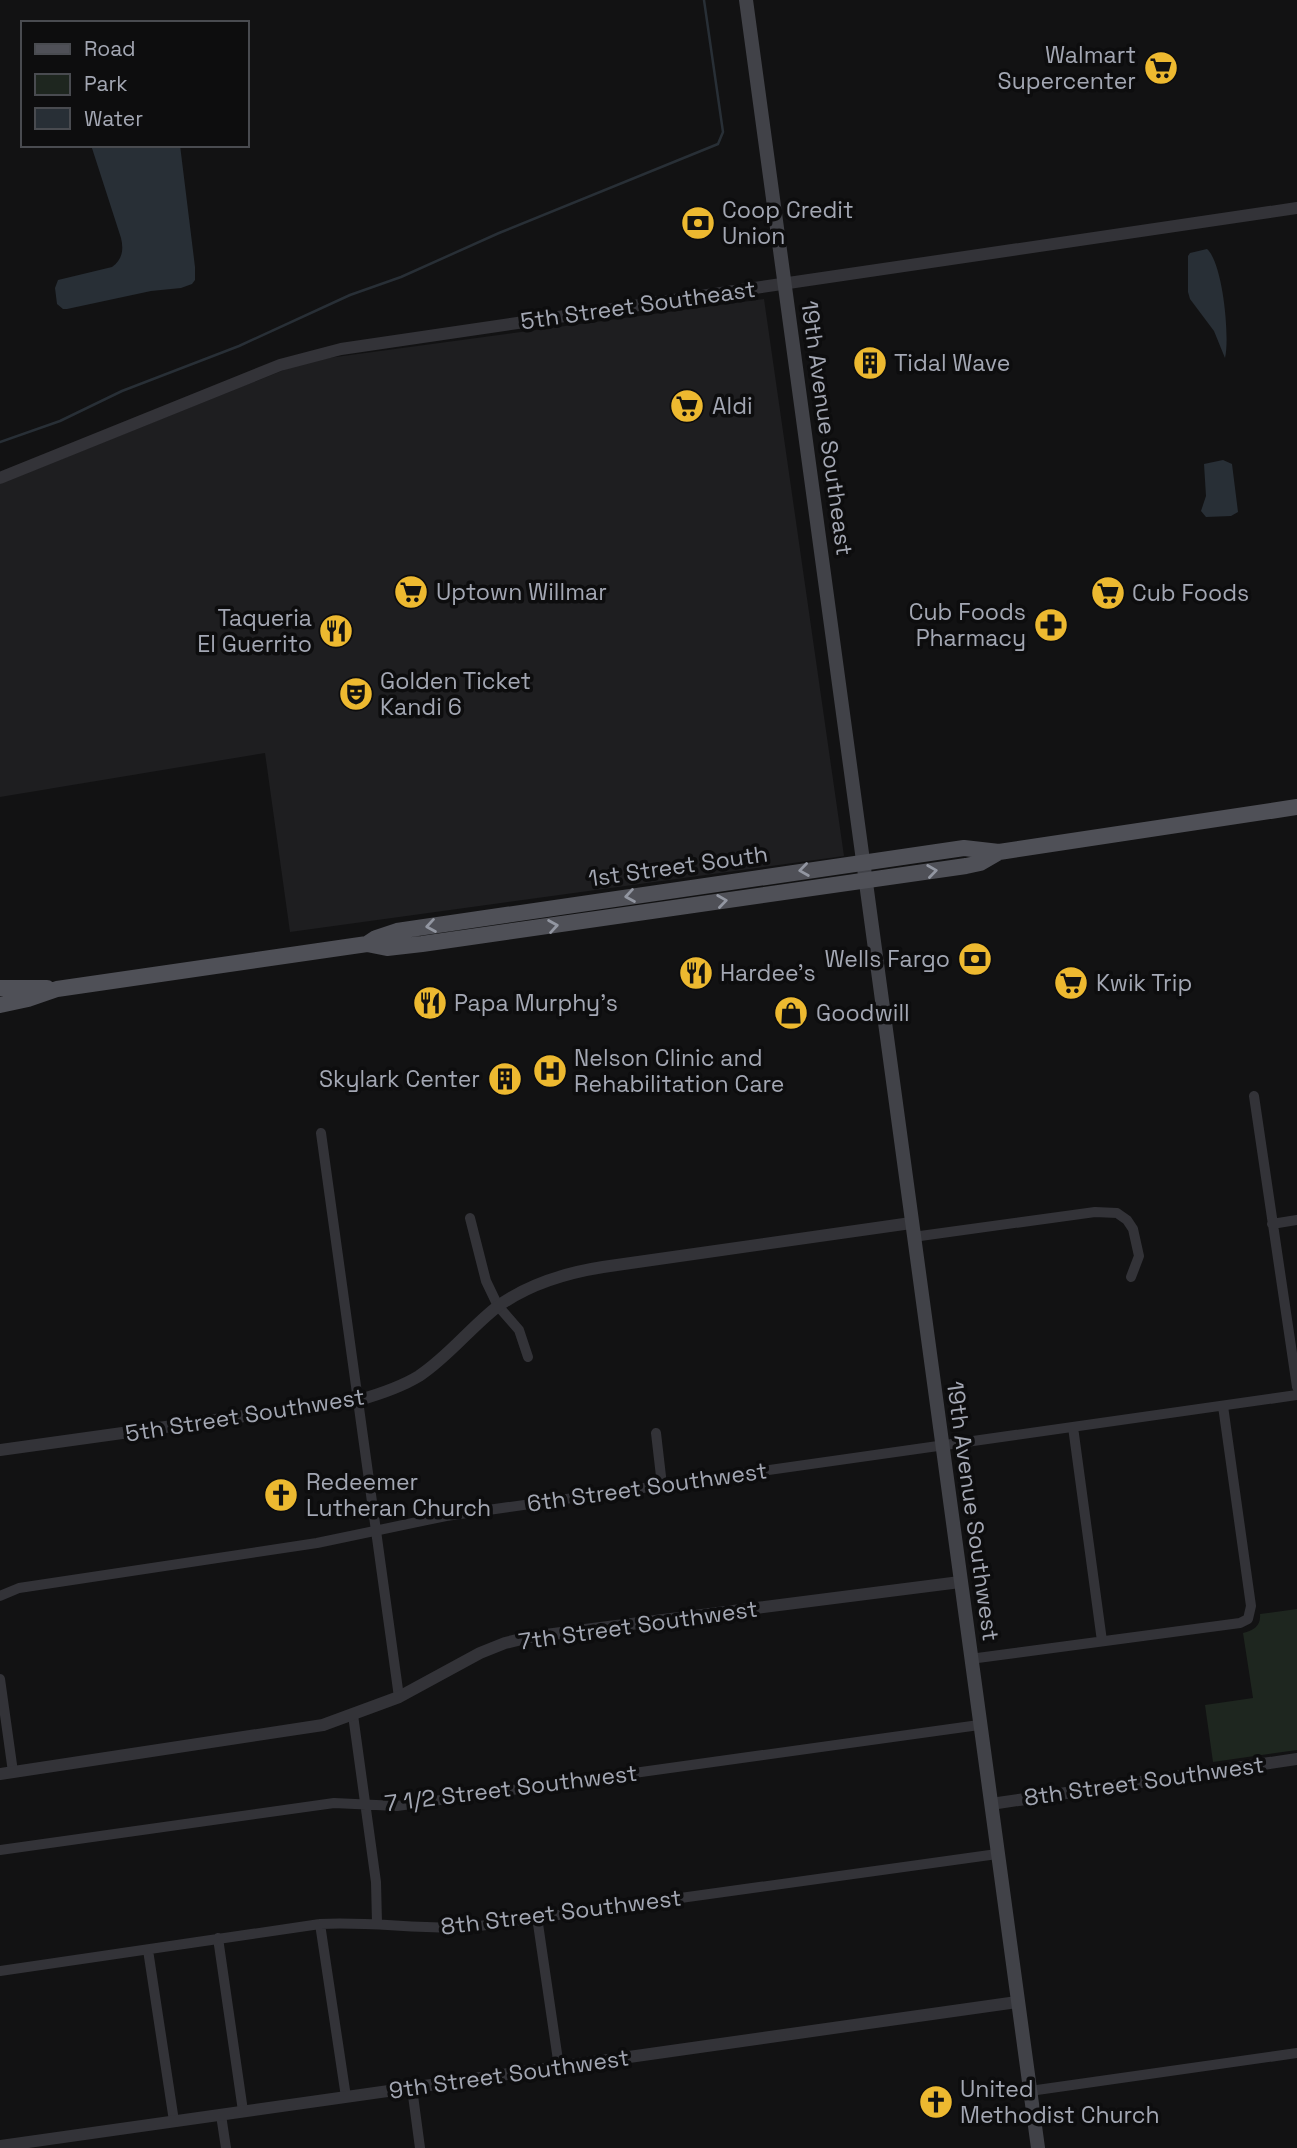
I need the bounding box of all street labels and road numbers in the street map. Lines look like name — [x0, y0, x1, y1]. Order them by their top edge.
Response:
street label: 5th Street Southeast — [519, 274, 757, 336]
street label: 19th Avenue Southeast — [794, 298, 860, 558]
street label: 1st Street South — [586, 839, 770, 893]
street label: 19th Avenue Southwest — [940, 1379, 1006, 1643]
street label: 5th Street Southwest — [123, 1381, 367, 1449]
street label: 6th Street Southwest — [525, 1455, 769, 1519]
street label: 7th Street Southwest — [517, 1593, 759, 1657]
street label: 8th Street Southwest — [1022, 1749, 1266, 1813]
street label: 7 1/2 Street Southwest — [383, 1758, 639, 1818]
street label: 8th Street Southwest — [439, 1882, 683, 1942]
street label: 9th Street Southwest — [387, 2042, 631, 2106]

